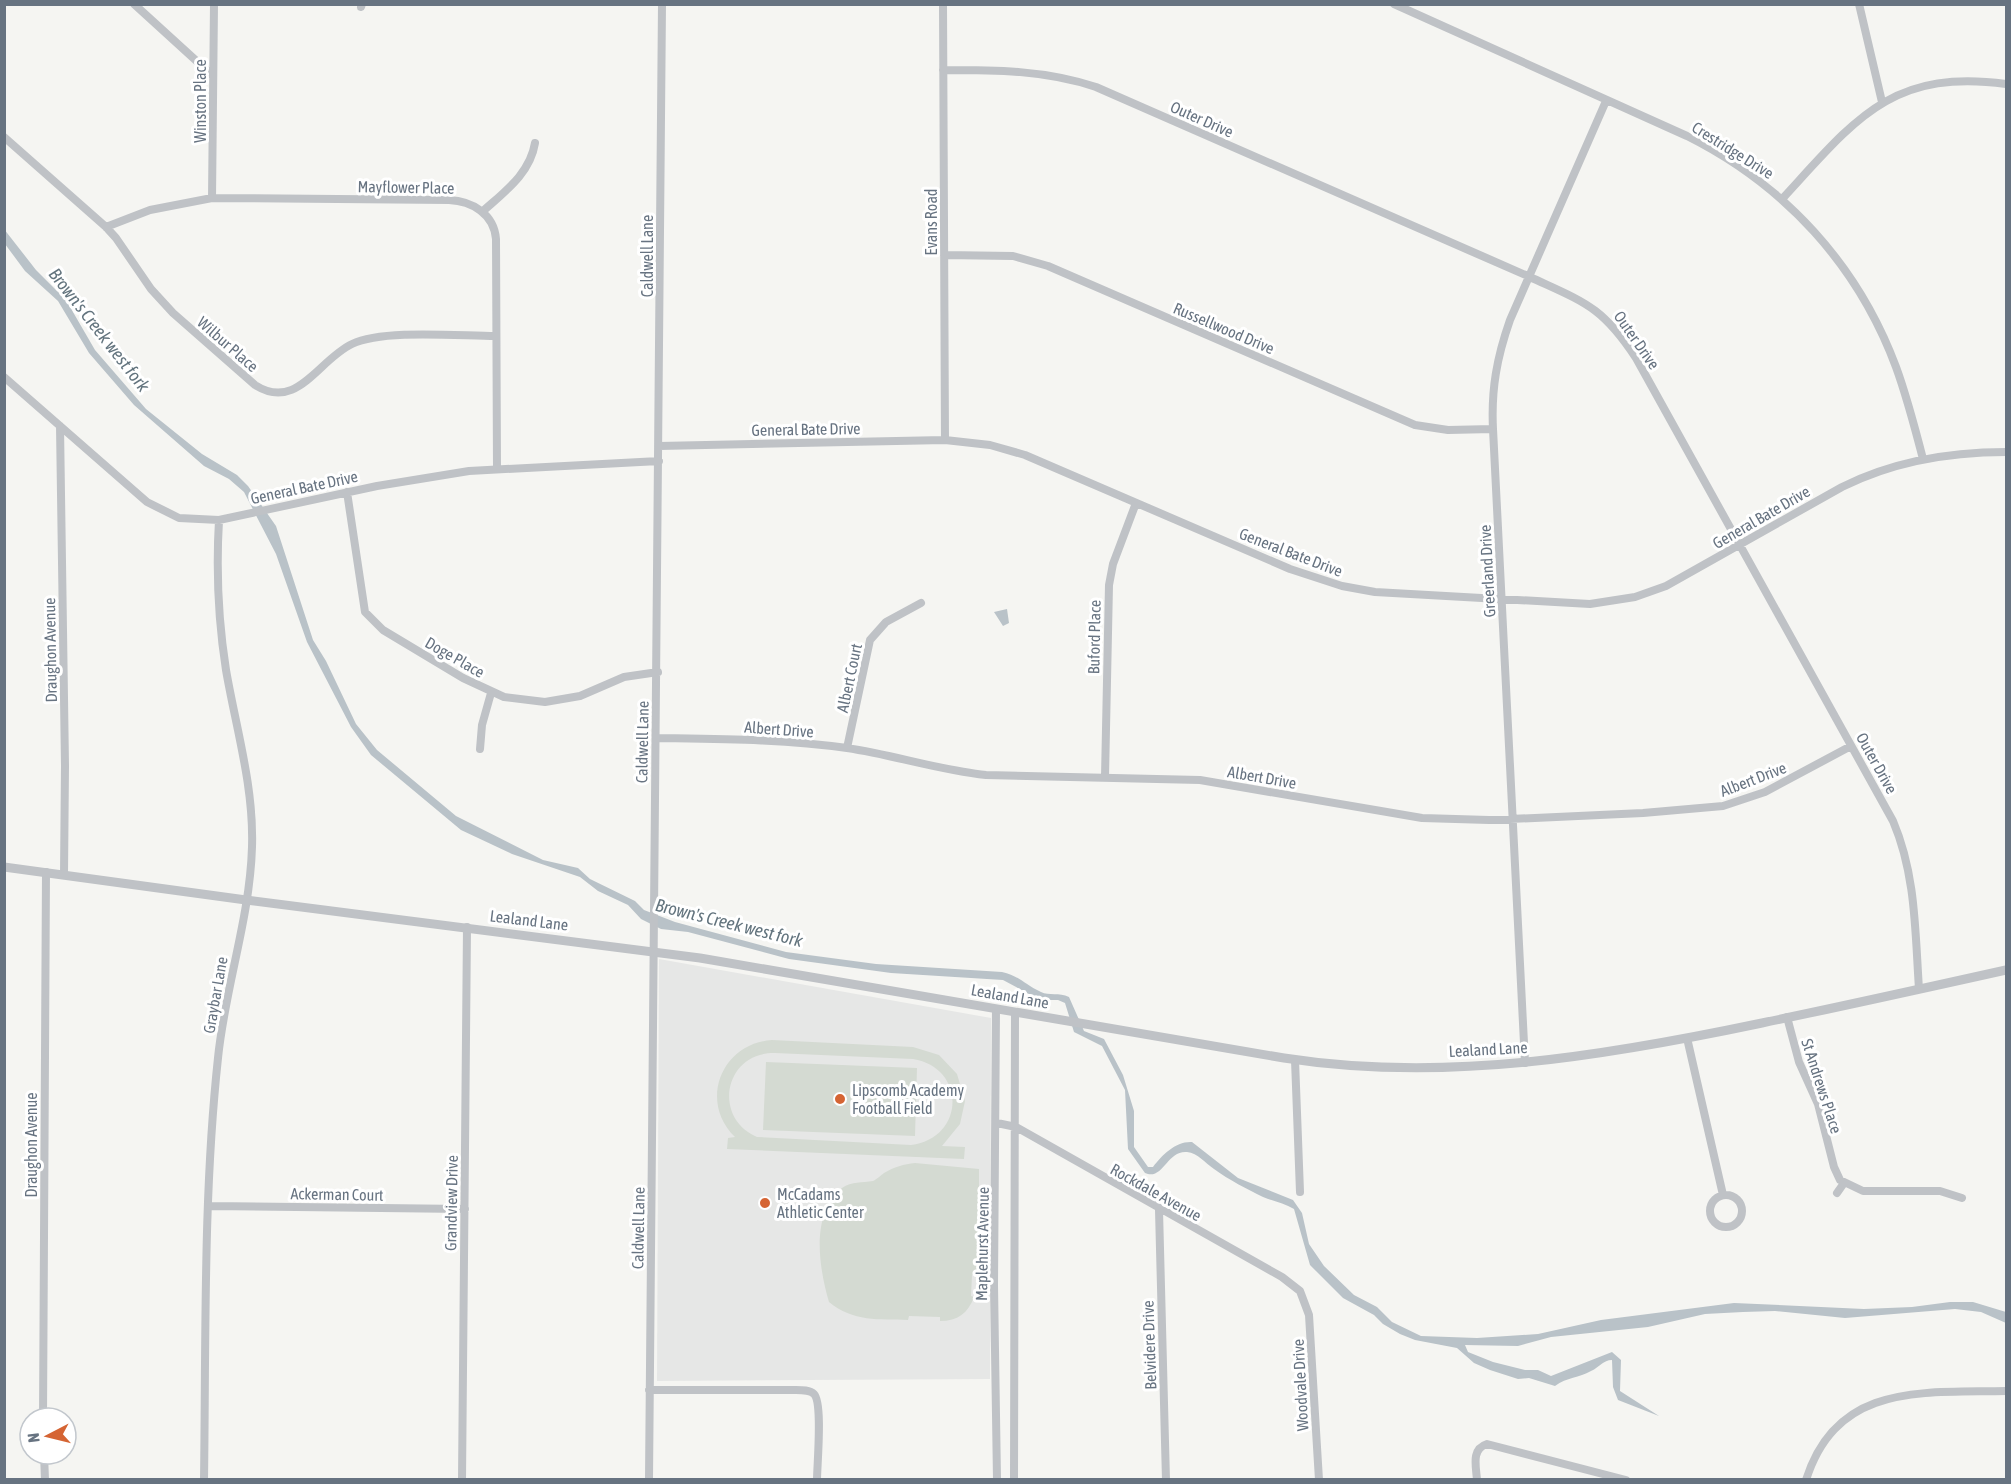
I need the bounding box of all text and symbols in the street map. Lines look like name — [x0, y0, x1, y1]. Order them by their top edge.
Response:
street label: Winston Place — [191, 59, 209, 143]
street label: Outer Drive — [1168, 97, 1236, 141]
street label: Crestridge Drive — [1688, 118, 1777, 183]
street label: Mayflower Place — [357, 177, 455, 198]
street label: Evans Road — [922, 189, 940, 255]
street label: Caldwell Lane — [638, 215, 656, 297]
water label: Brown's Creek west fork — [45, 264, 155, 397]
street label: Russellwood Drive — [1171, 299, 1277, 357]
street label: Outer Drive — [1610, 307, 1664, 373]
street label: Wilbur Place — [194, 313, 262, 375]
street label: General Bate Drive — [751, 419, 861, 439]
street label: General Bate Drive — [249, 467, 359, 507]
street label: General Bate Drive — [1709, 482, 1813, 552]
street label: General Bate Drive — [1237, 524, 1345, 580]
street label: Greerland Drive — [1476, 524, 1498, 618]
street label: Draughon Avenue — [40, 597, 61, 703]
street label: Buford Place — [1084, 600, 1104, 674]
street label: Doge Place — [422, 633, 488, 682]
street label: Albert Court — [833, 642, 865, 714]
street label: Caldwell Lane — [632, 701, 652, 783]
street label: Albert Drive — [744, 718, 814, 740]
street label: Outer Drive — [1853, 729, 1901, 797]
street label: Albert Drive — [1717, 758, 1789, 800]
street label: Albert Drive — [1226, 762, 1298, 792]
water label: Brown's Creek west fork — [653, 894, 806, 951]
street label: Lealand Lane — [489, 906, 569, 934]
street label: Graybar Lane — [199, 955, 232, 1035]
street label: Lealand Lane — [970, 980, 1050, 1012]
street label: St Andrews Place — [1798, 1036, 1846, 1136]
street label: Lealand Lane — [1448, 1038, 1528, 1060]
place label: Lipscomb Academy Football Field — [852, 1081, 964, 1117]
marker: Lipscomb Academy Football Field — [833, 1092, 847, 1106]
street label: Draughon Avenue — [22, 1093, 41, 1197]
street label: Grandview Drive — [441, 1155, 461, 1251]
street label: Rockdale Avenue — [1107, 1160, 1205, 1224]
street label: Ackerman Court — [290, 1184, 384, 1204]
place label: McCadams Athletic Center — [777, 1185, 864, 1221]
street label: Caldwell Lane — [628, 1187, 648, 1269]
street label: Maplehurst Avenue — [972, 1187, 993, 1301]
marker: McCadams Athletic Center — [758, 1196, 772, 1210]
street label: Belvidere Drive — [1138, 1300, 1160, 1390]
street label: Woodvale Drive — [1289, 1338, 1311, 1432]
north arrow — [18, 1406, 78, 1466]
text: N — [24, 1432, 43, 1444]

